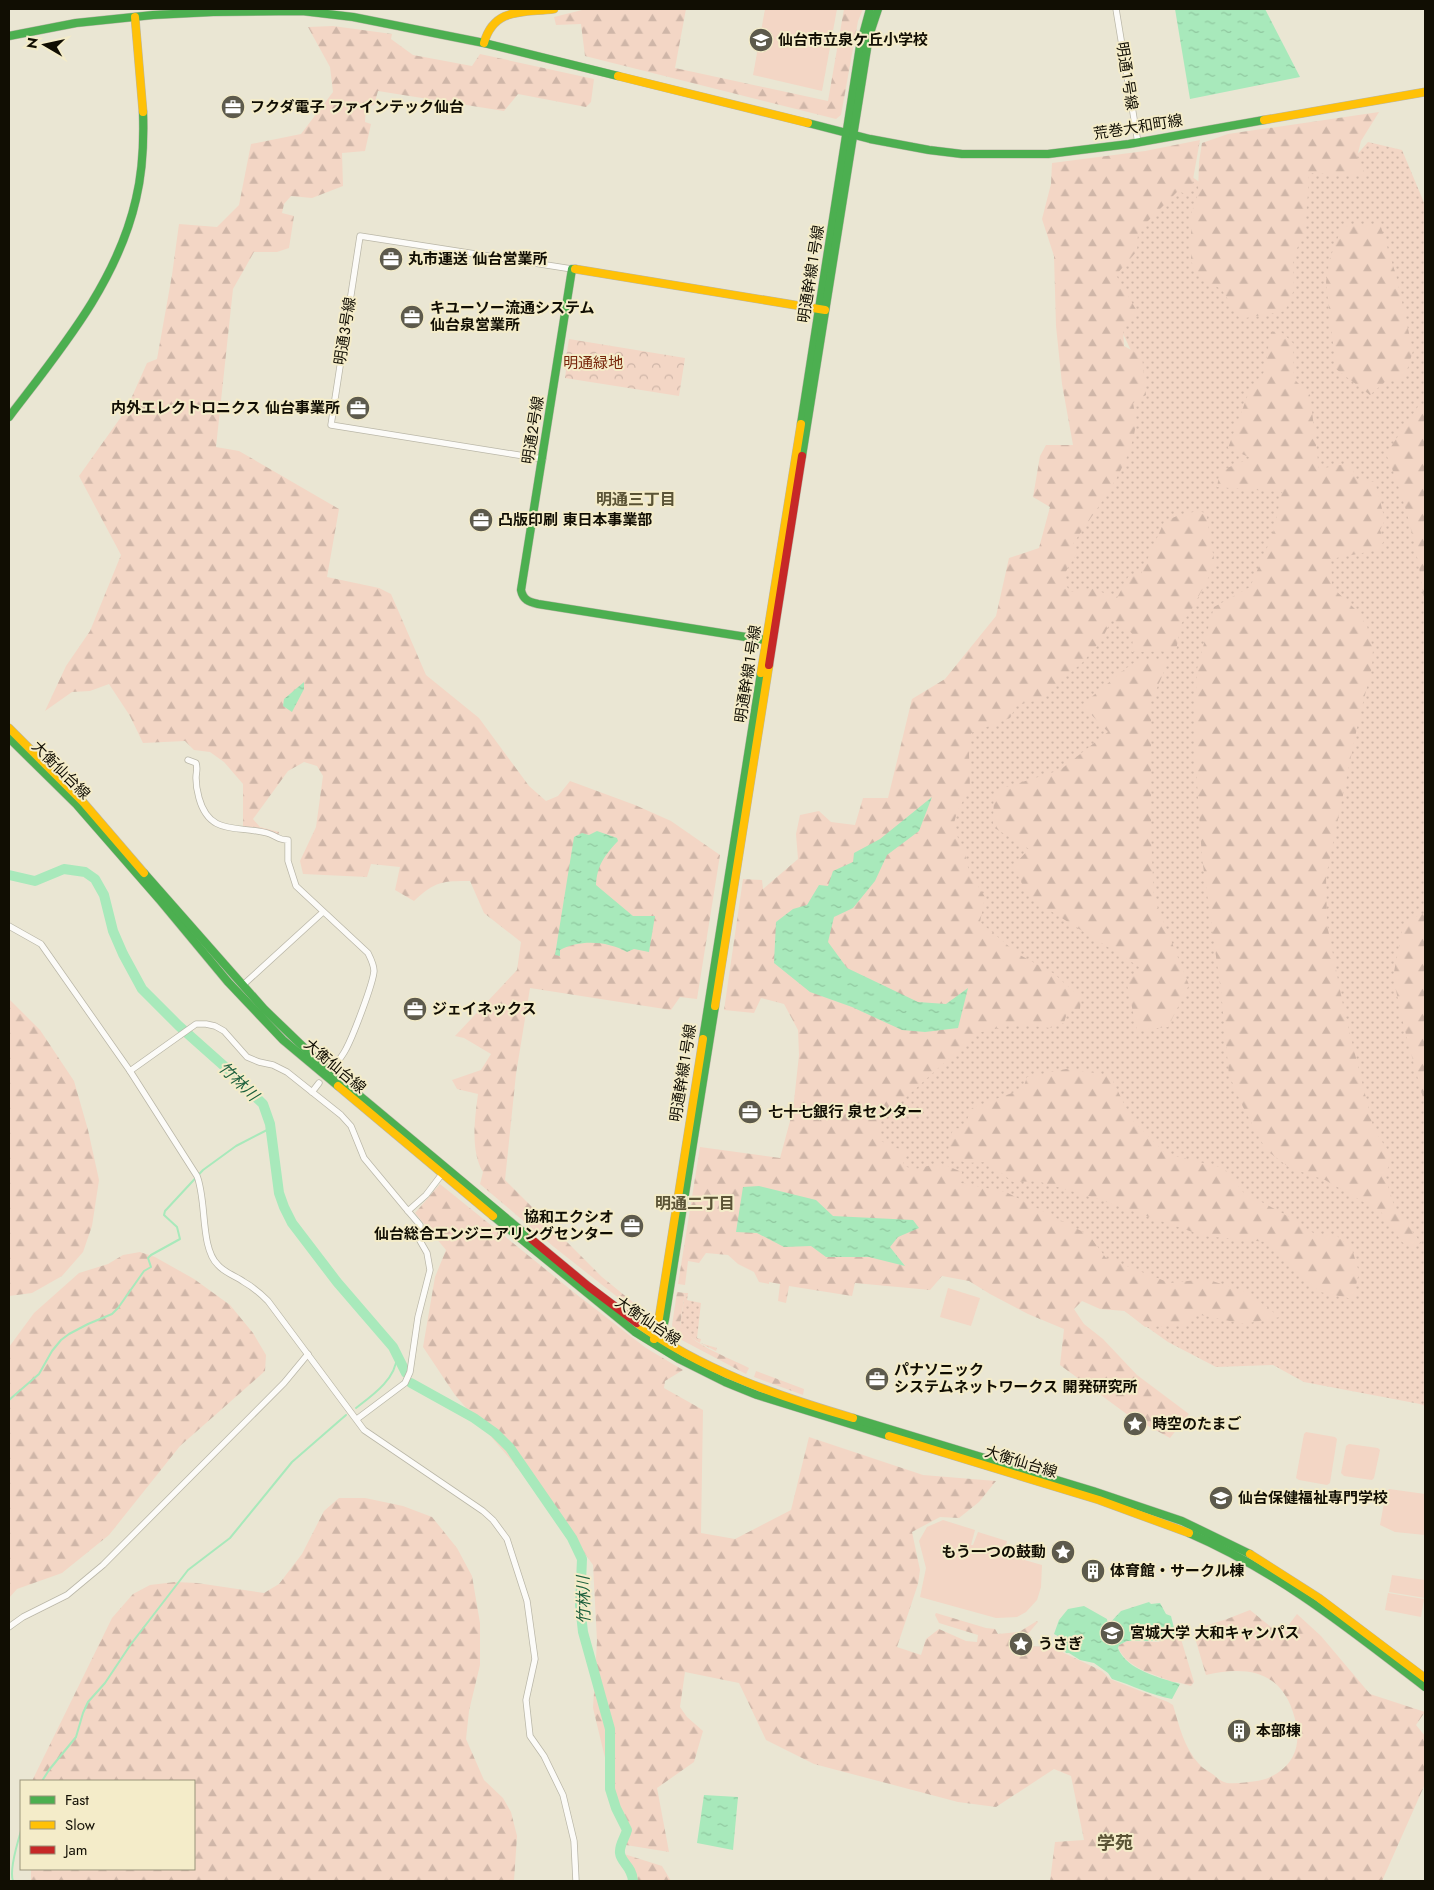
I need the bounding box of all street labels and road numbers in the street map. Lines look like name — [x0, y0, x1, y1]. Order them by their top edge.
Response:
street label: 明通１号線 — [1111, 40, 1143, 112]
street label: 荒巻大和町線 — [1092, 109, 1184, 145]
street label: 明通幹線１号線 — [792, 224, 830, 324]
street label: 明通３号線 — [329, 295, 361, 367]
street label: 明通２号線 — [517, 394, 549, 466]
street label: 明通幹線１号線 — [729, 624, 767, 724]
street label: 大衡仙台線 — [27, 736, 95, 804]
street label: 明通幹線１号線 — [664, 1023, 702, 1123]
street label: 大衡仙台線 — [299, 1033, 371, 1099]
street label: 大衡仙台線 — [611, 1291, 685, 1351]
street label: 大衡仙台線 — [982, 1441, 1060, 1483]

